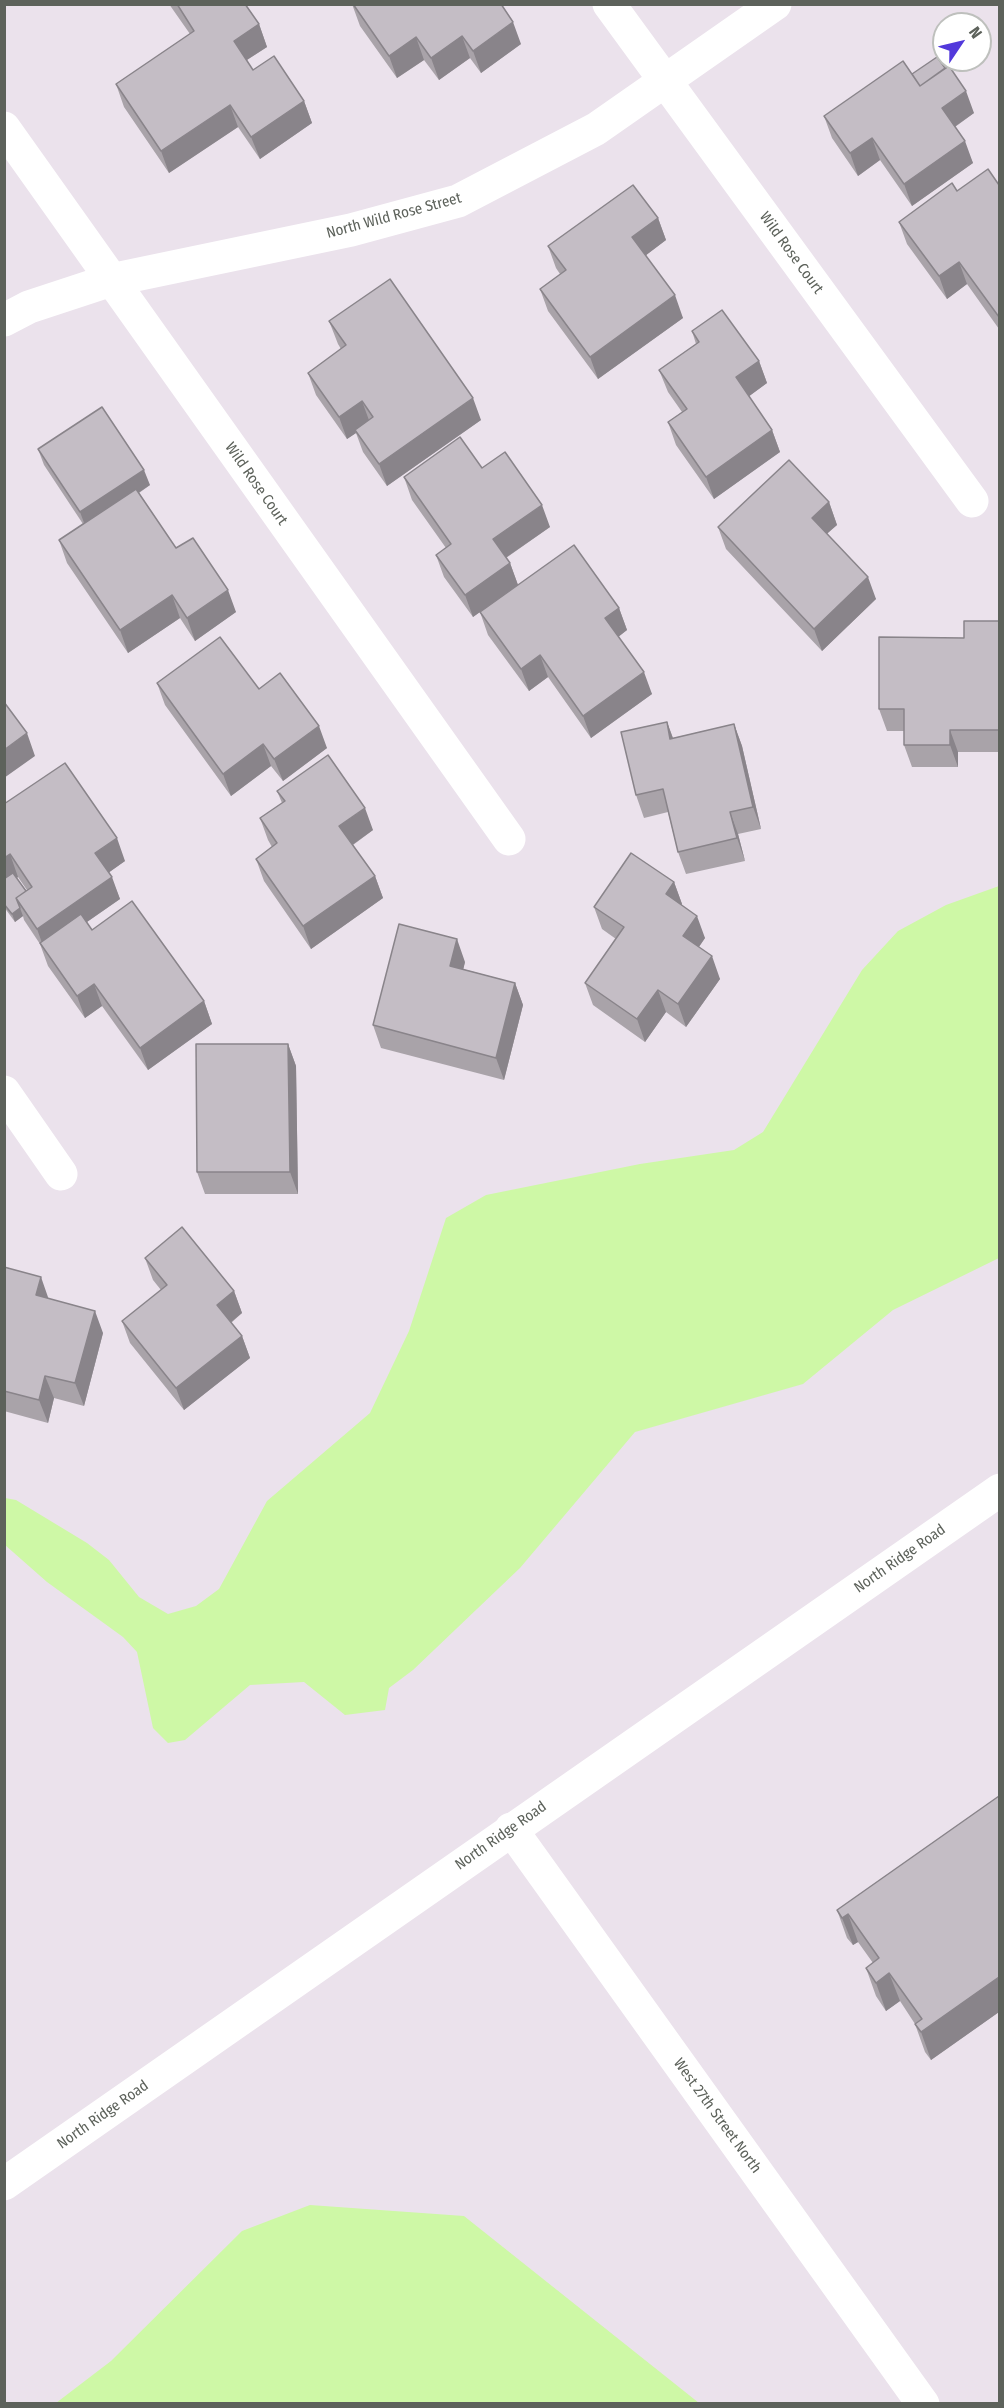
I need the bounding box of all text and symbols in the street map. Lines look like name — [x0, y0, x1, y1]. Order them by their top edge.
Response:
north arrow — [932, 12, 992, 72]
text: N — [965, 23, 986, 42]
street label: North Wild Rose Street — [324, 189, 464, 243]
street label: Wild Rose Court — [755, 209, 827, 297]
street label: Wild Rose Court — [221, 439, 291, 529]
street label: North Ridge Road — [851, 1521, 949, 1597]
street label: North Ridge Road — [452, 1798, 550, 1874]
street label: West 27th Street North — [669, 2055, 765, 2177]
street label: North Ridge Road — [54, 2077, 152, 2153]

